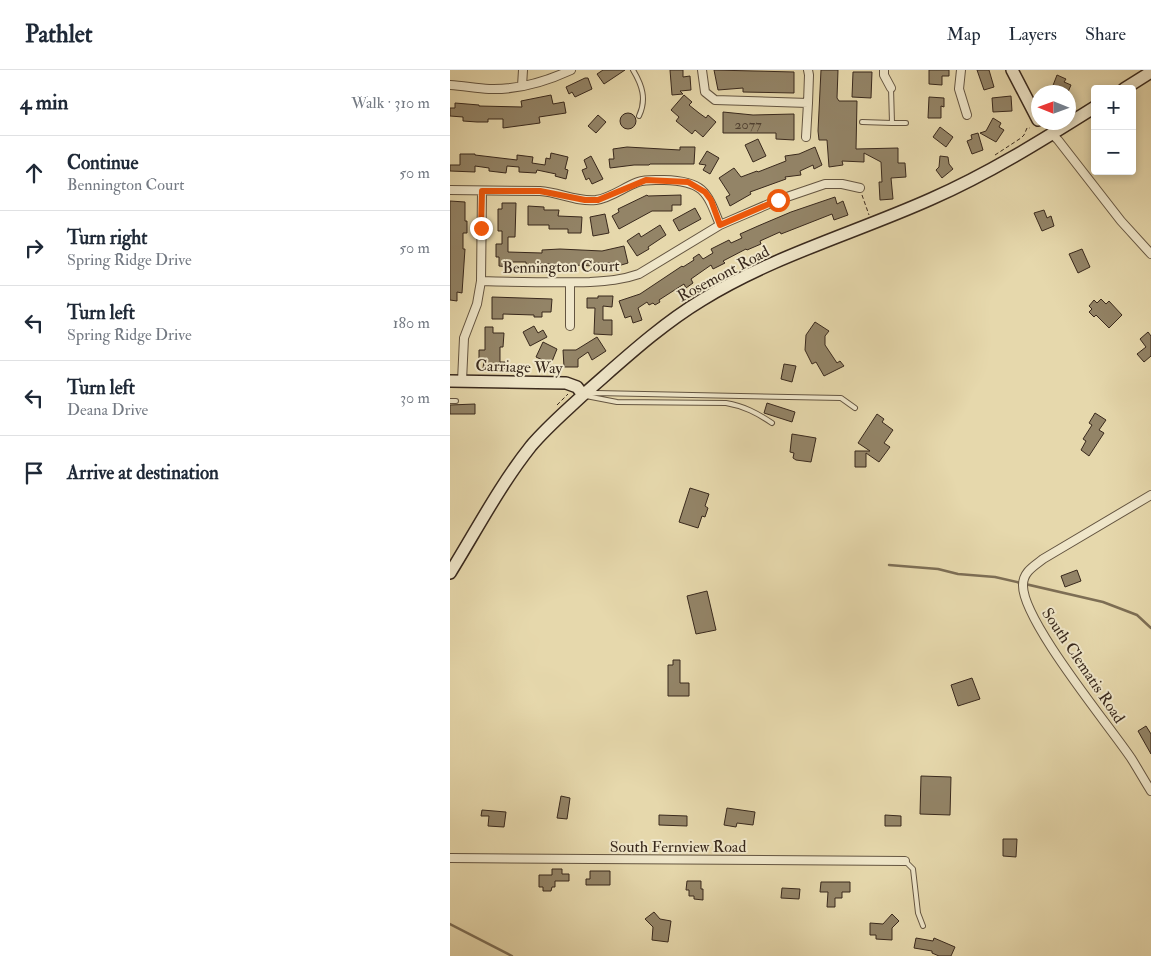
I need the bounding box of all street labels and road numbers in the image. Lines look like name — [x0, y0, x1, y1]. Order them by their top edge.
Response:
street label: Rosemont Road — [674, 241, 773, 307]
street label: Bennington Court — [502, 256, 620, 278]
street label: Carriage Way — [475, 355, 564, 379]
street label: South Clematis Road — [1037, 604, 1129, 727]
street label: South Fernview Road — [610, 837, 746, 857]

